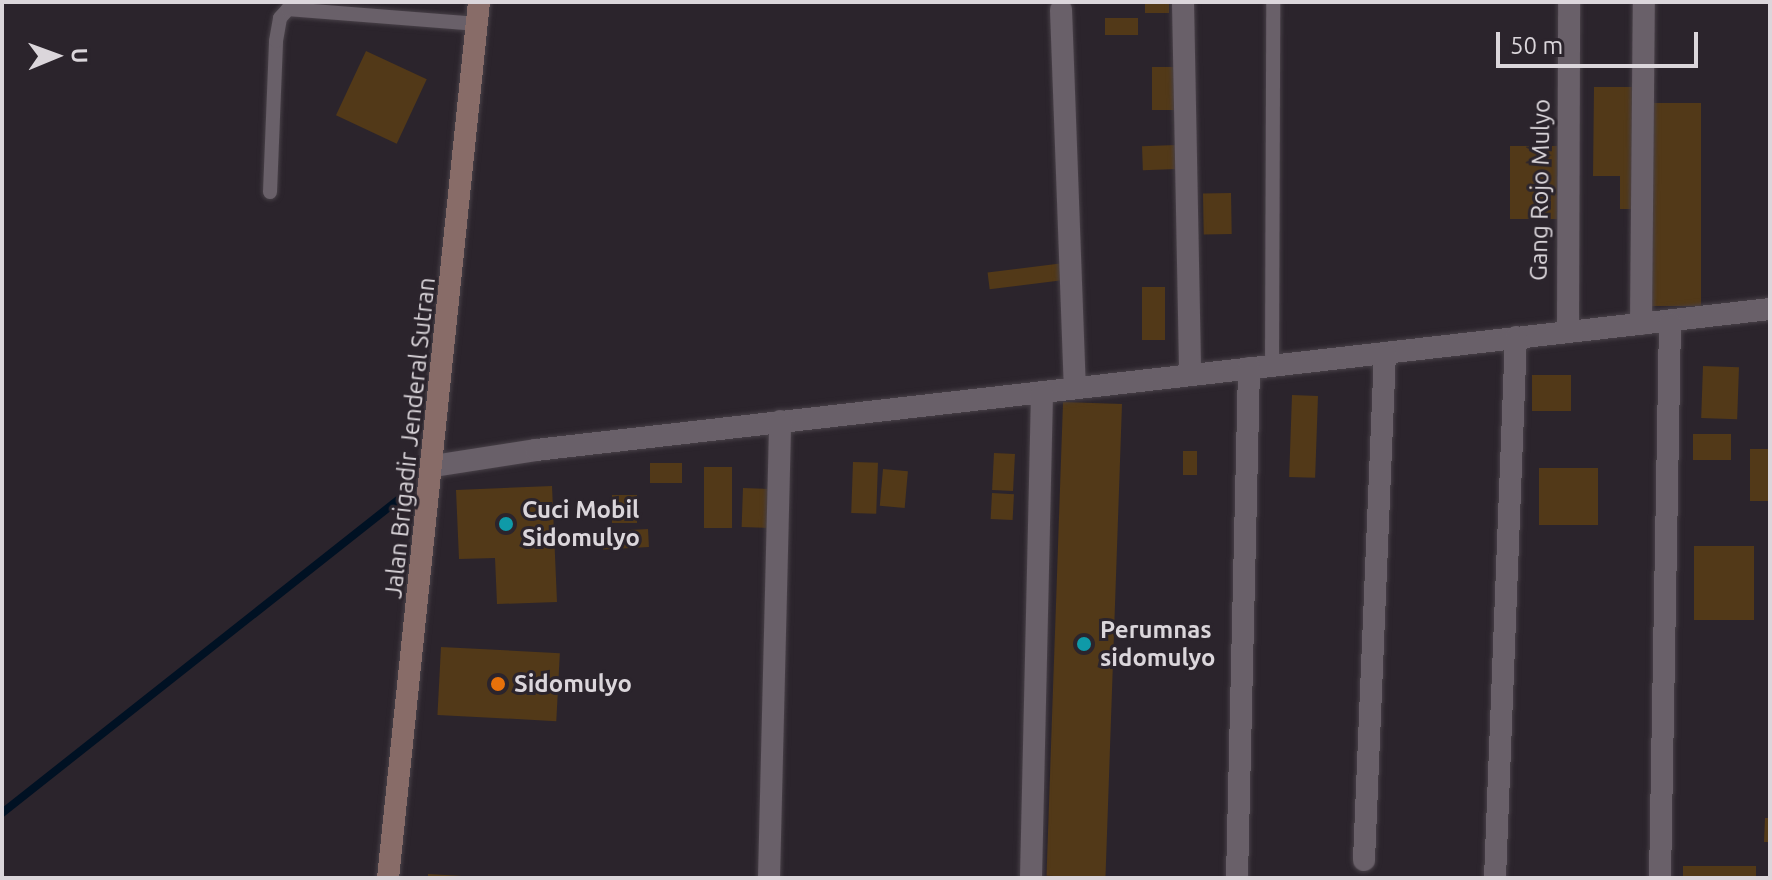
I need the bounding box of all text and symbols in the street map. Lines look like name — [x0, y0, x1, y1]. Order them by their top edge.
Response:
north arrow — [16, 16, 96, 96]
scale bar — [1500, 16, 1702, 66]
text: 50 m — [1510, 32, 1563, 59]
text: U — [68, 48, 93, 64]
street label: Gang Rojo Mulyo — [1524, 99, 1556, 281]
street label: Jalan Brigadir Jenderal Sutran — [379, 276, 441, 600]
place label: Cuci Mobil Sidomulyo — [522, 496, 640, 552]
marker: Cuci Mobil Sidomulyo — [497, 515, 515, 533]
place label: Perumnas sidomulyo — [1100, 616, 1216, 672]
marker: Perumnas sidomulyo — [1075, 635, 1093, 653]
place label: Sidomulyo — [514, 670, 632, 698]
marker: Sidomulyo — [489, 675, 507, 693]

